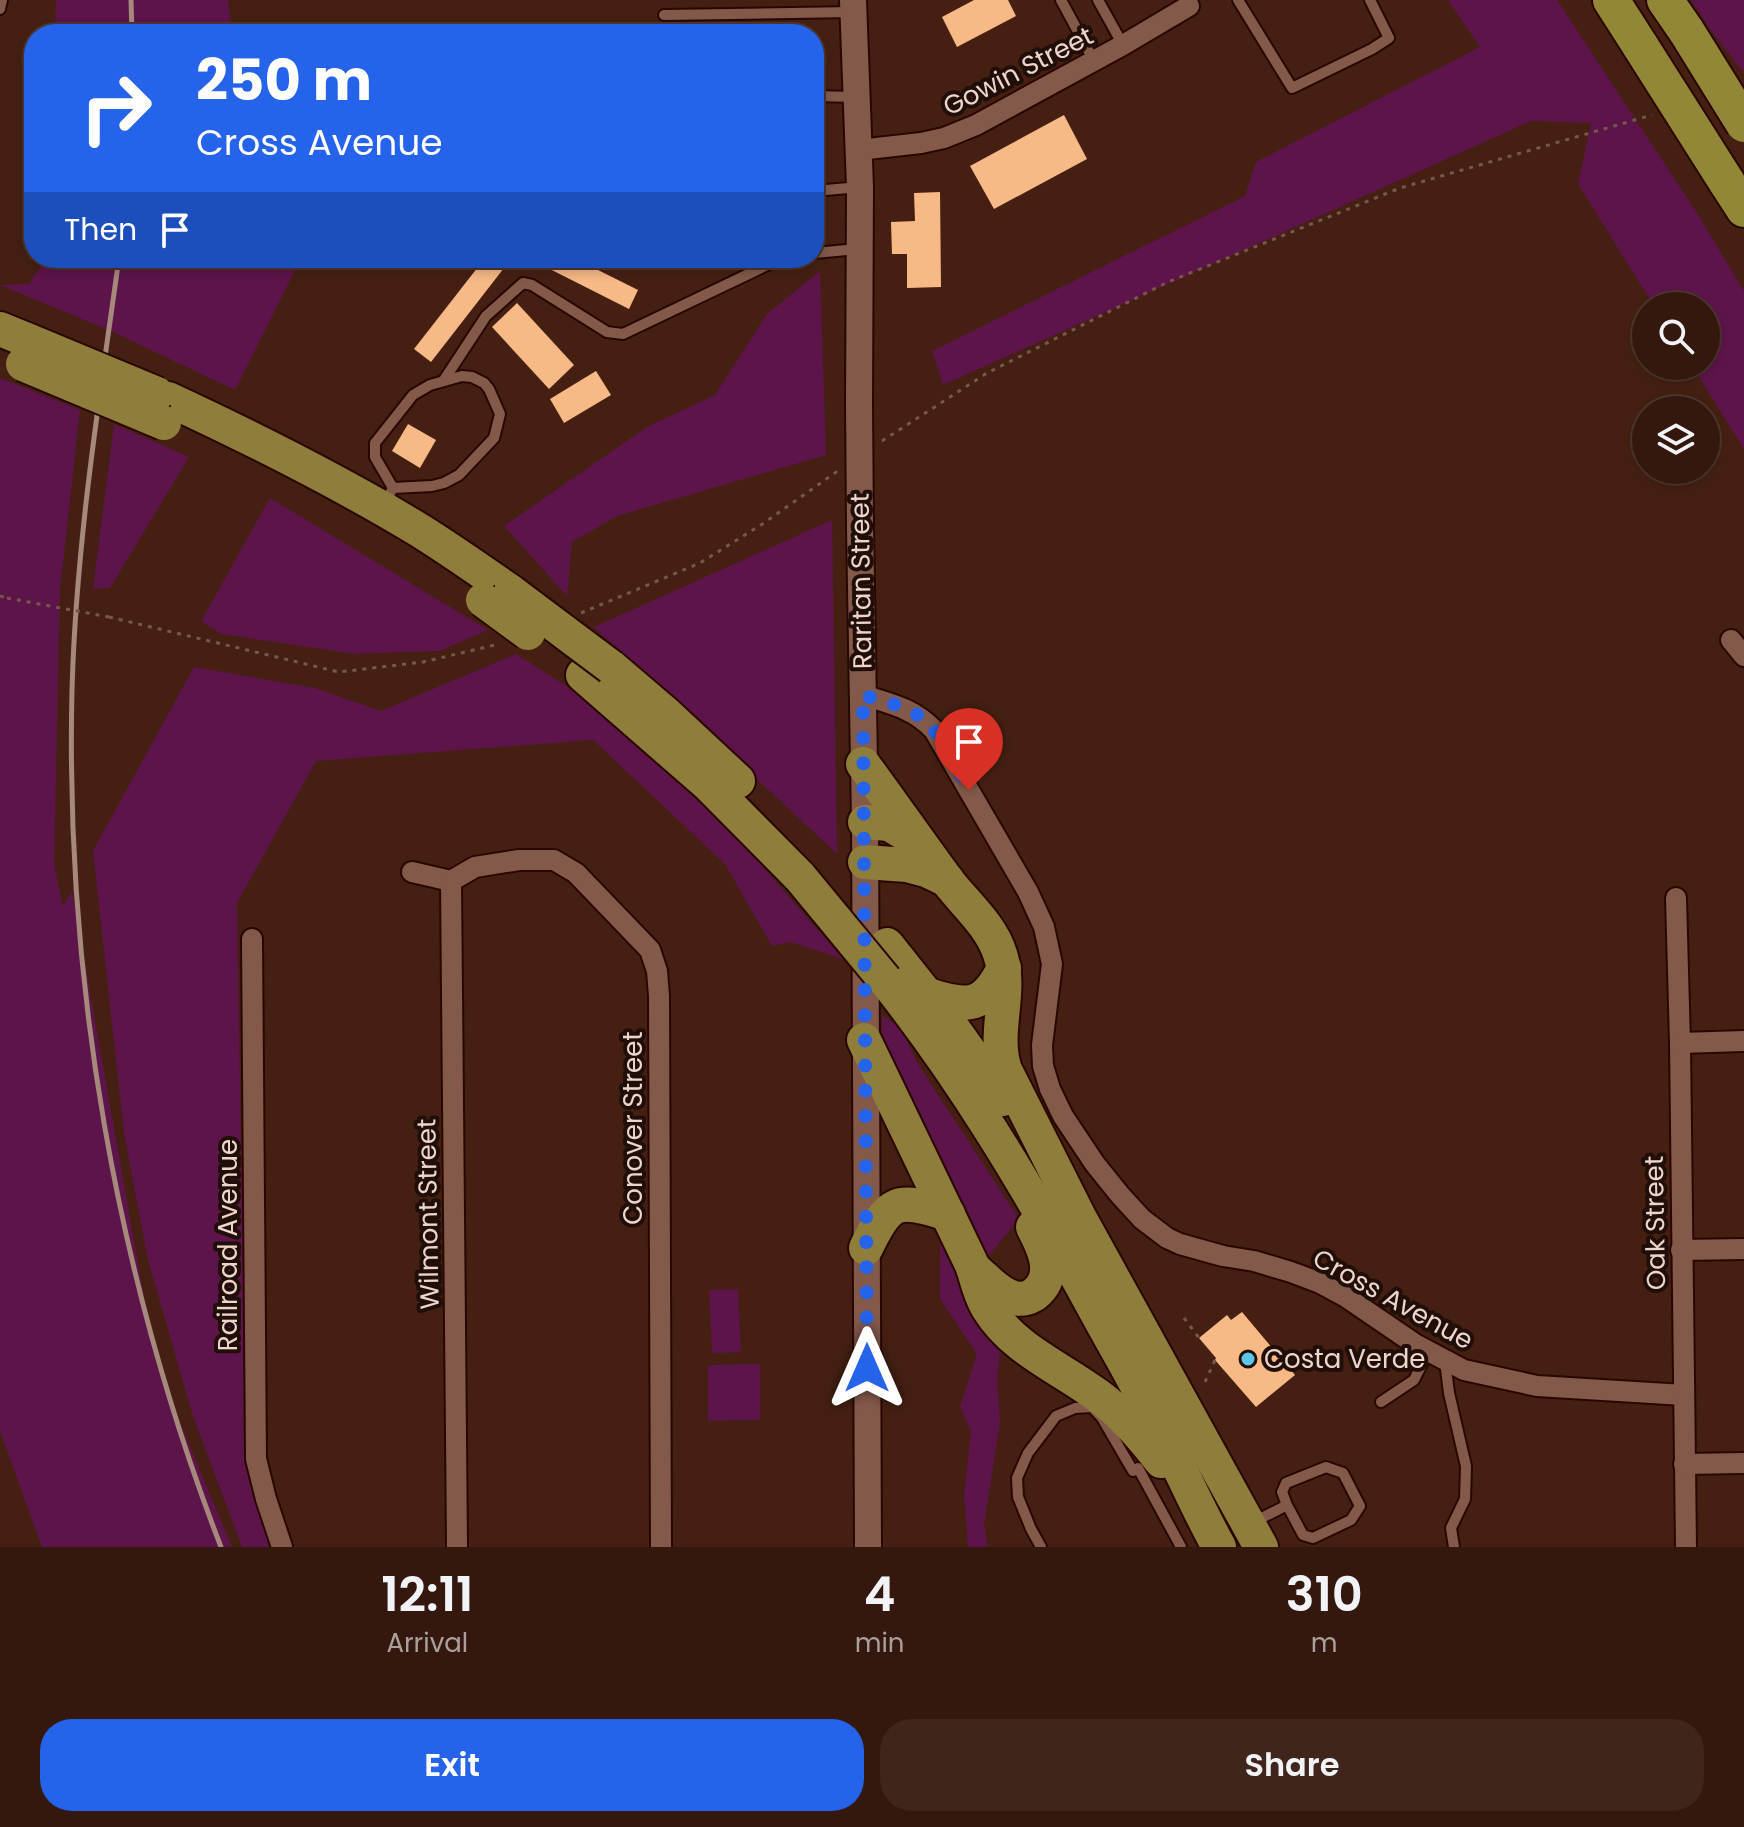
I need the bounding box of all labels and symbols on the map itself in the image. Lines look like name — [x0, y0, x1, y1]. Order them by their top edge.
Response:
street label: Gowin Street — [937, 18, 1099, 124]
street label: Raritan Street — [841, 493, 881, 669]
pin — [935, 708, 1003, 790]
street label: Conover Street — [615, 1031, 651, 1225]
street label: Wilmont Street — [408, 1118, 448, 1310]
street label: Railroad Avenue — [210, 1139, 246, 1351]
street label: Oak Street — [1636, 1155, 1674, 1291]
street label: Cross Avenue — [1306, 1240, 1480, 1358]
position arrow — [825, 1326, 909, 1410]
place label: Costa Verde — [1264, 1341, 1425, 1377]
marker: Costa Verde — [1239, 1350, 1257, 1368]

